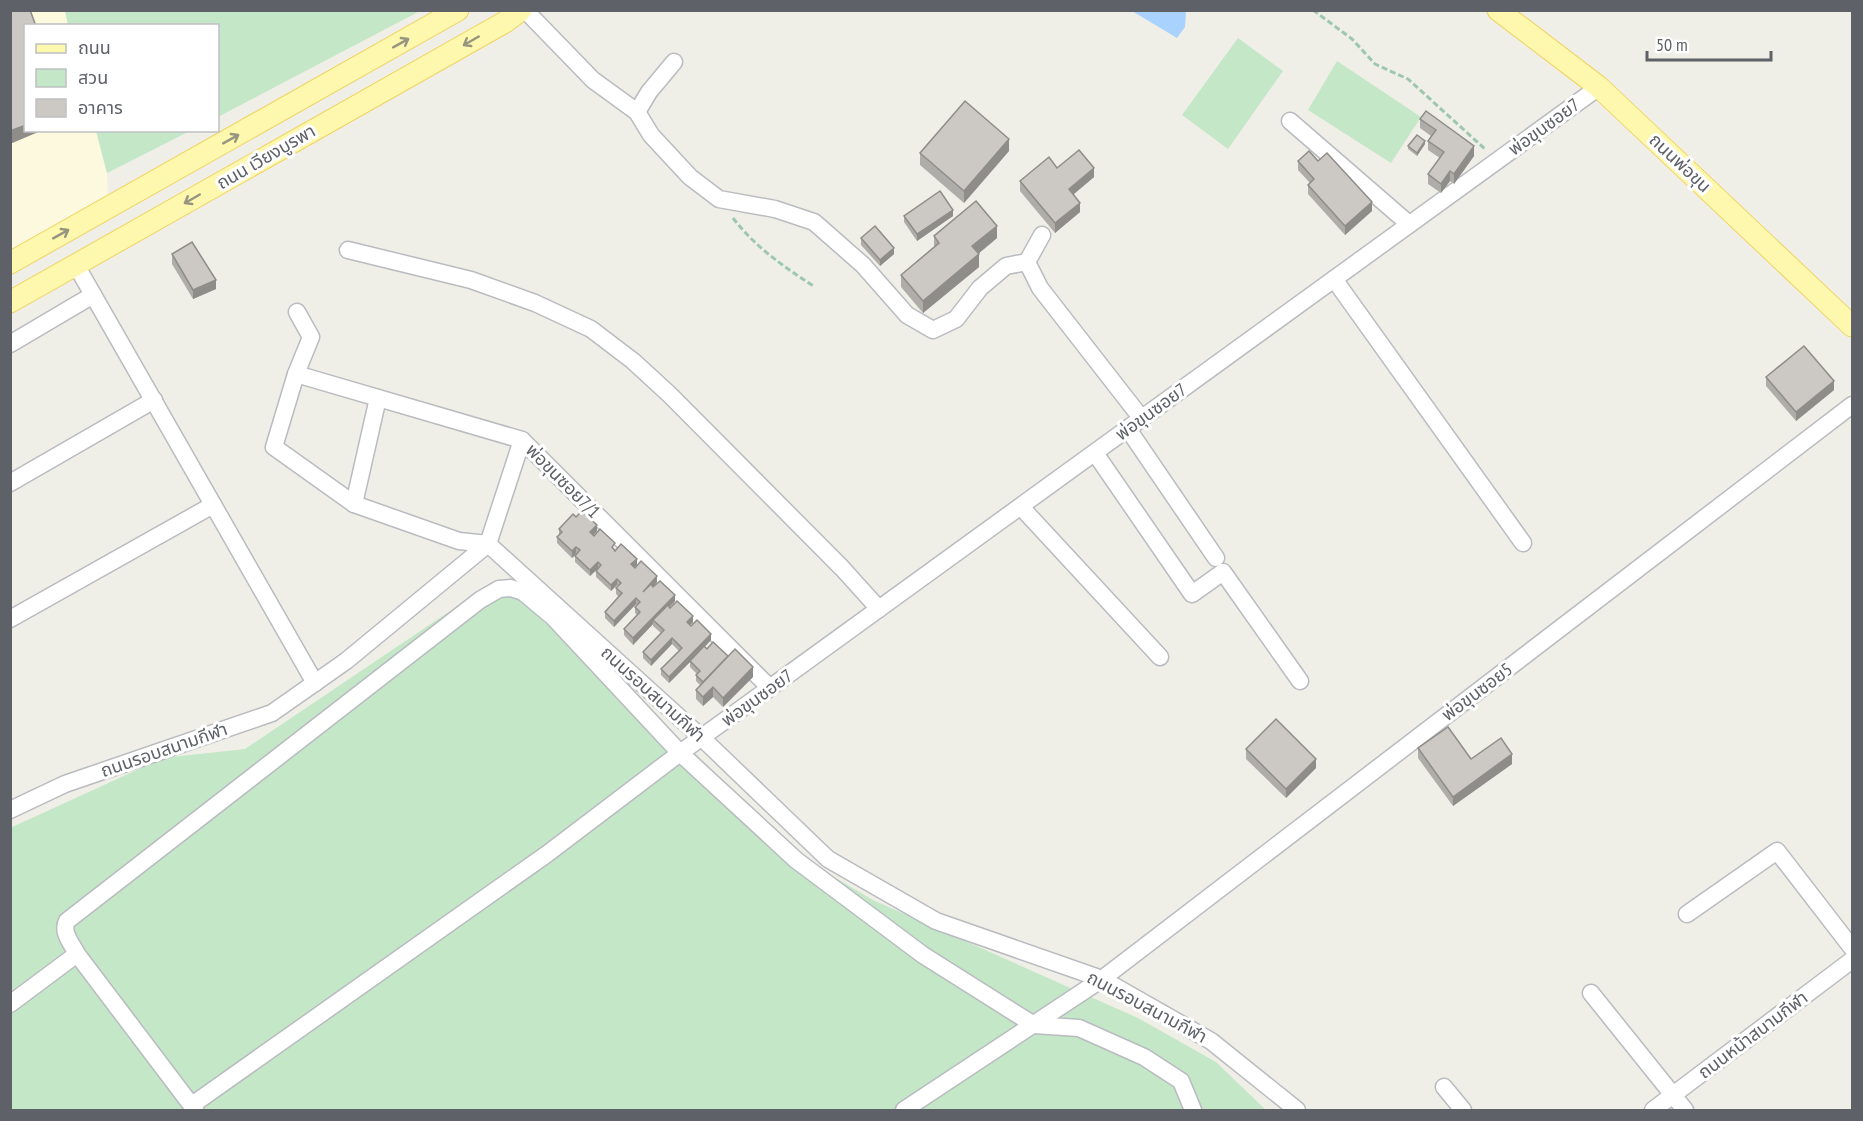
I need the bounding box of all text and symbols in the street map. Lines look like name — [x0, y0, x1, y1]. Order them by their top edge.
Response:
legend — [24, 24, 219, 132]
scale bar — [1647, 24, 1772, 62]
text: 50 m — [1656, 33, 1688, 56]
text: ถนน — [78, 36, 111, 59]
one-way arrow — [463, 36, 481, 47]
one-way arrow — [392, 37, 409, 49]
text: สวน — [78, 66, 108, 89]
street label: พ่อขุนซอย7 — [1503, 93, 1584, 160]
text: อาคาร — [78, 96, 123, 119]
street label: ถนน เวียงบูรพา — [212, 119, 320, 195]
street label: ถนนพ่อขุน — [1644, 128, 1716, 197]
one-way arrow — [222, 132, 239, 144]
one-way arrow — [184, 193, 201, 205]
one-way arrow — [53, 228, 70, 240]
street label: พ่อขุนซอย7 — [1110, 378, 1191, 445]
street label: พ่อขุนซอย7/1 — [521, 438, 606, 523]
street label: ถนนรอบสนามกีฬา — [596, 641, 710, 747]
street label: พ่อขุนซอย5 — [1437, 657, 1517, 726]
street label: พ่อขุนซอย7 — [716, 664, 797, 731]
street label: ถนนรอบสนามกีฬา — [97, 717, 230, 782]
street label: ถนนรอบสนามกีฬา — [1083, 965, 1211, 1048]
street label: ถนนหน้าสนามกีฬา — [1693, 986, 1812, 1083]

